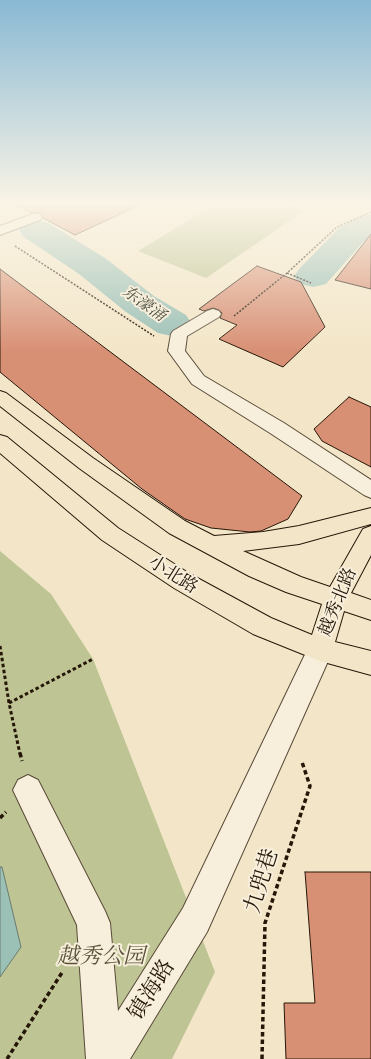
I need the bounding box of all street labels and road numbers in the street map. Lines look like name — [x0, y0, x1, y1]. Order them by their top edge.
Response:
street label: 小北路 — [144, 552, 202, 598]
street label: 越秀北路 — [315, 565, 361, 639]
street label: 九兜巷 — [240, 846, 284, 916]
street label: 镇海路 — [123, 955, 181, 1025]

